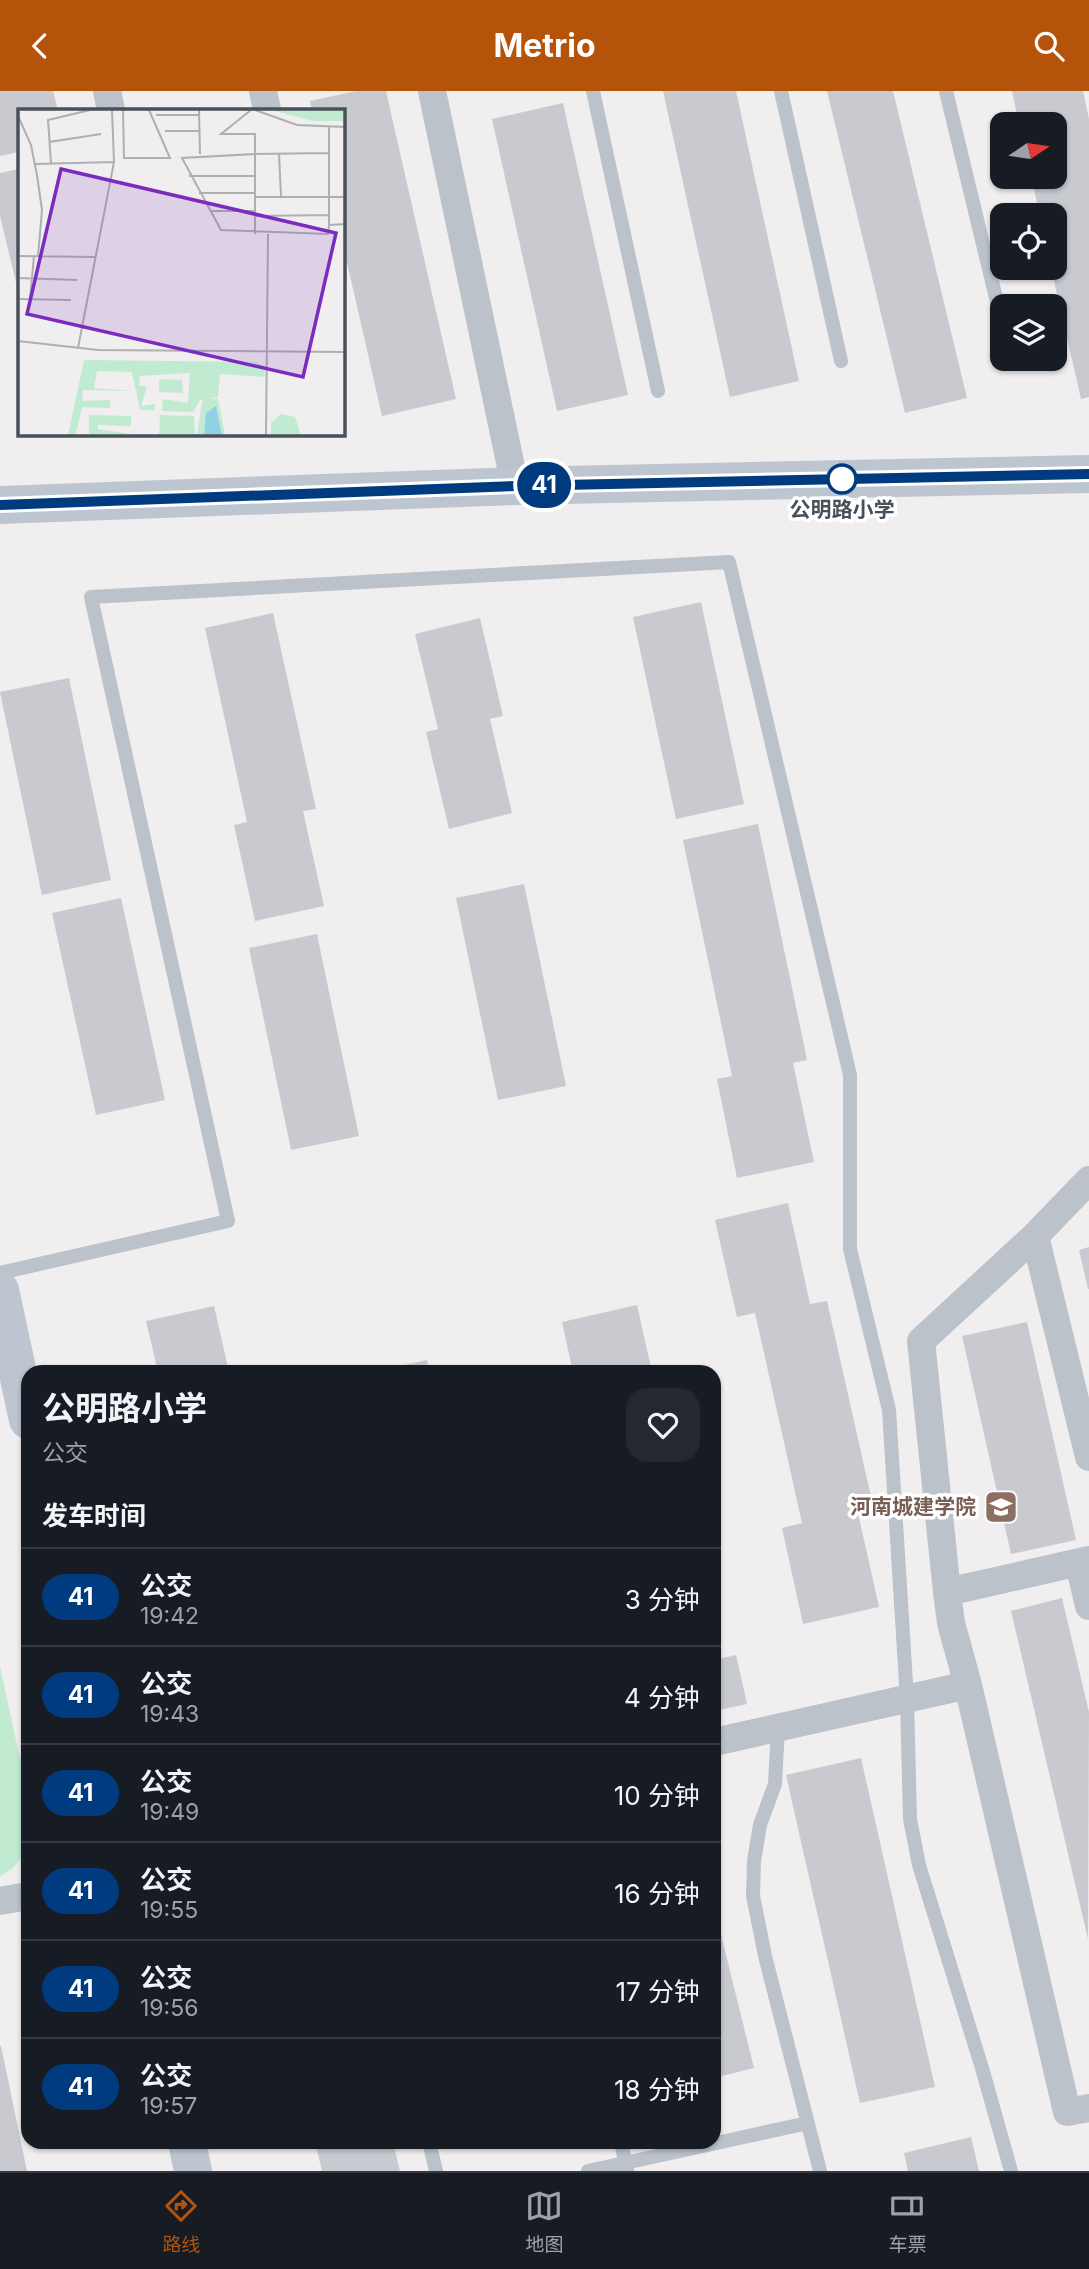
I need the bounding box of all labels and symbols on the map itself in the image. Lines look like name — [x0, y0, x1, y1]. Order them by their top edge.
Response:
inset map — [18, 109, 345, 436]
north arrow — [990, 112, 1068, 189]
line badge: 41 — [512, 462, 576, 508]
marker: 公明路小学 — [827, 464, 857, 494]
place label: 公明路小学 — [790, 497, 895, 522]
school or university icon: 河南城建学院 — [982, 1488, 1020, 1526]
place label: 河南城建学院 — [850, 1494, 976, 1519]

